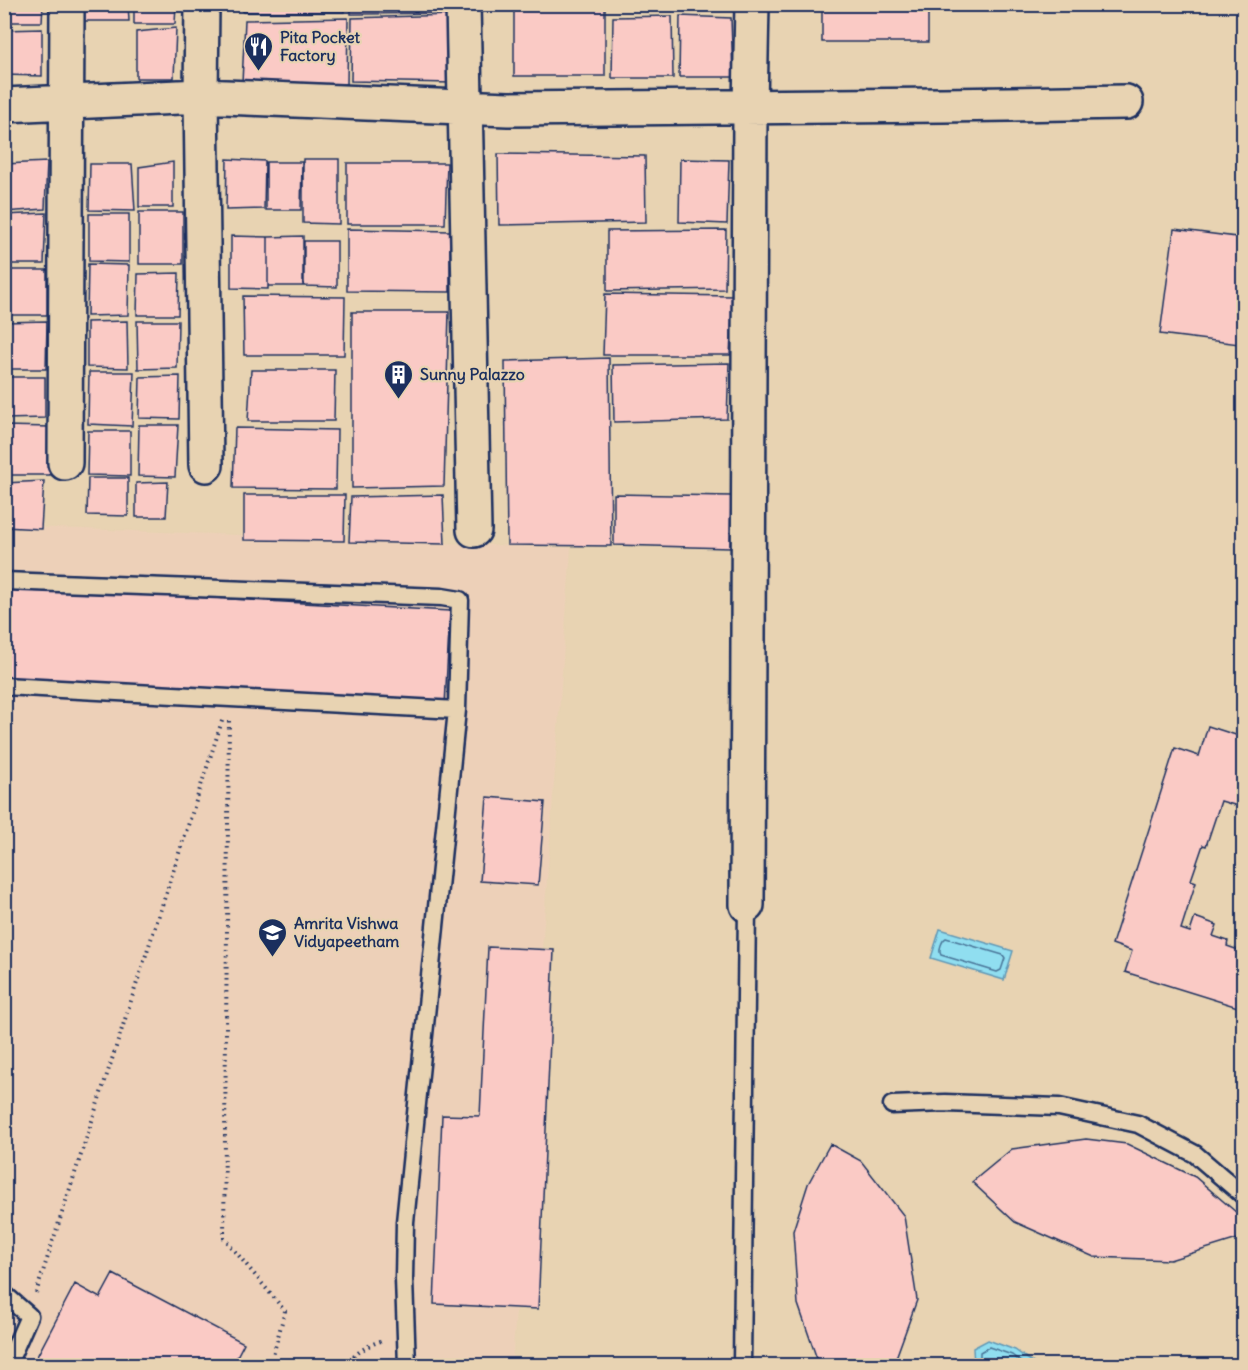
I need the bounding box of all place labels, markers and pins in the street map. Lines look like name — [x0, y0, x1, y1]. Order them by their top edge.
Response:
place label: Pita Pocket Factory — [280, 27, 361, 66]
restaurant icon: Pita Pocket Factory — [243, 30, 275, 72]
building icon: Sunny Palazzo — [383, 358, 415, 400]
place label: Sunny Palazzo — [420, 364, 525, 385]
place label: Amrita Vishwa Vidyapeetham — [294, 913, 399, 952]
school or university icon: Amrita Vishwa Vidyapeetham — [257, 916, 289, 958]

